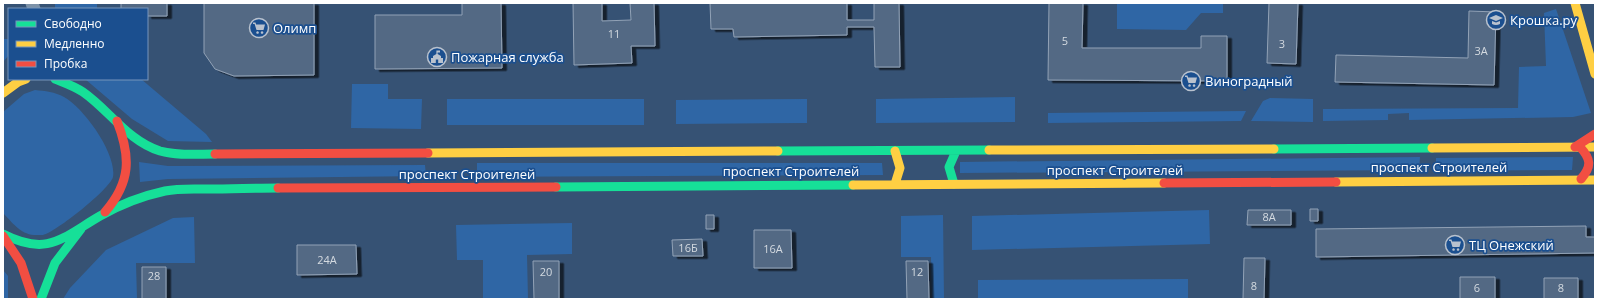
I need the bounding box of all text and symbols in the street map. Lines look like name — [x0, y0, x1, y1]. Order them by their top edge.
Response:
legend — [8, 8, 148, 80]
school or university icon: Крошка.ру — [1485, 9, 1507, 31]
place label: Крошка.ру — [1510, 11, 1578, 29]
text: Свободно — [44, 15, 102, 32]
supermarket icon: Олимп — [248, 17, 270, 39]
place label: Олимп — [273, 19, 316, 37]
house number: 11 — [608, 26, 620, 41]
house number: 5 — [1062, 33, 1068, 48]
text: Медленно — [44, 35, 104, 52]
house number: 3 — [1279, 36, 1285, 51]
house number: 3А — [1474, 43, 1488, 58]
public building icon: Пожарная служба — [426, 46, 448, 68]
place label: Пожарная служба — [451, 48, 564, 66]
text: Пробка — [44, 55, 87, 72]
supermarket icon: Виноградный — [1180, 70, 1202, 92]
place label: Виноградный — [1205, 72, 1292, 90]
street label: проспект Строителей — [1371, 158, 1507, 176]
street label: проспект Строителей — [1047, 161, 1183, 179]
street label: проспект Строителей — [723, 162, 859, 180]
street label: проспект Строителей — [399, 165, 535, 183]
house number: 8А — [1262, 209, 1276, 224]
supermarket icon: ТЦ Онежский — [1444, 234, 1466, 256]
place label: ТЦ Онежский — [1469, 236, 1554, 254]
house number: 16Б — [678, 240, 698, 255]
house number: 16А — [763, 241, 783, 256]
house number: 24А — [317, 252, 337, 267]
house number: 20 — [540, 264, 552, 279]
house number: 12 — [911, 264, 923, 279]
house number: 28 — [148, 268, 160, 283]
house number: 8 — [1251, 278, 1257, 293]
house number: 6 — [1474, 280, 1480, 295]
house number: 8 — [1558, 280, 1564, 295]

